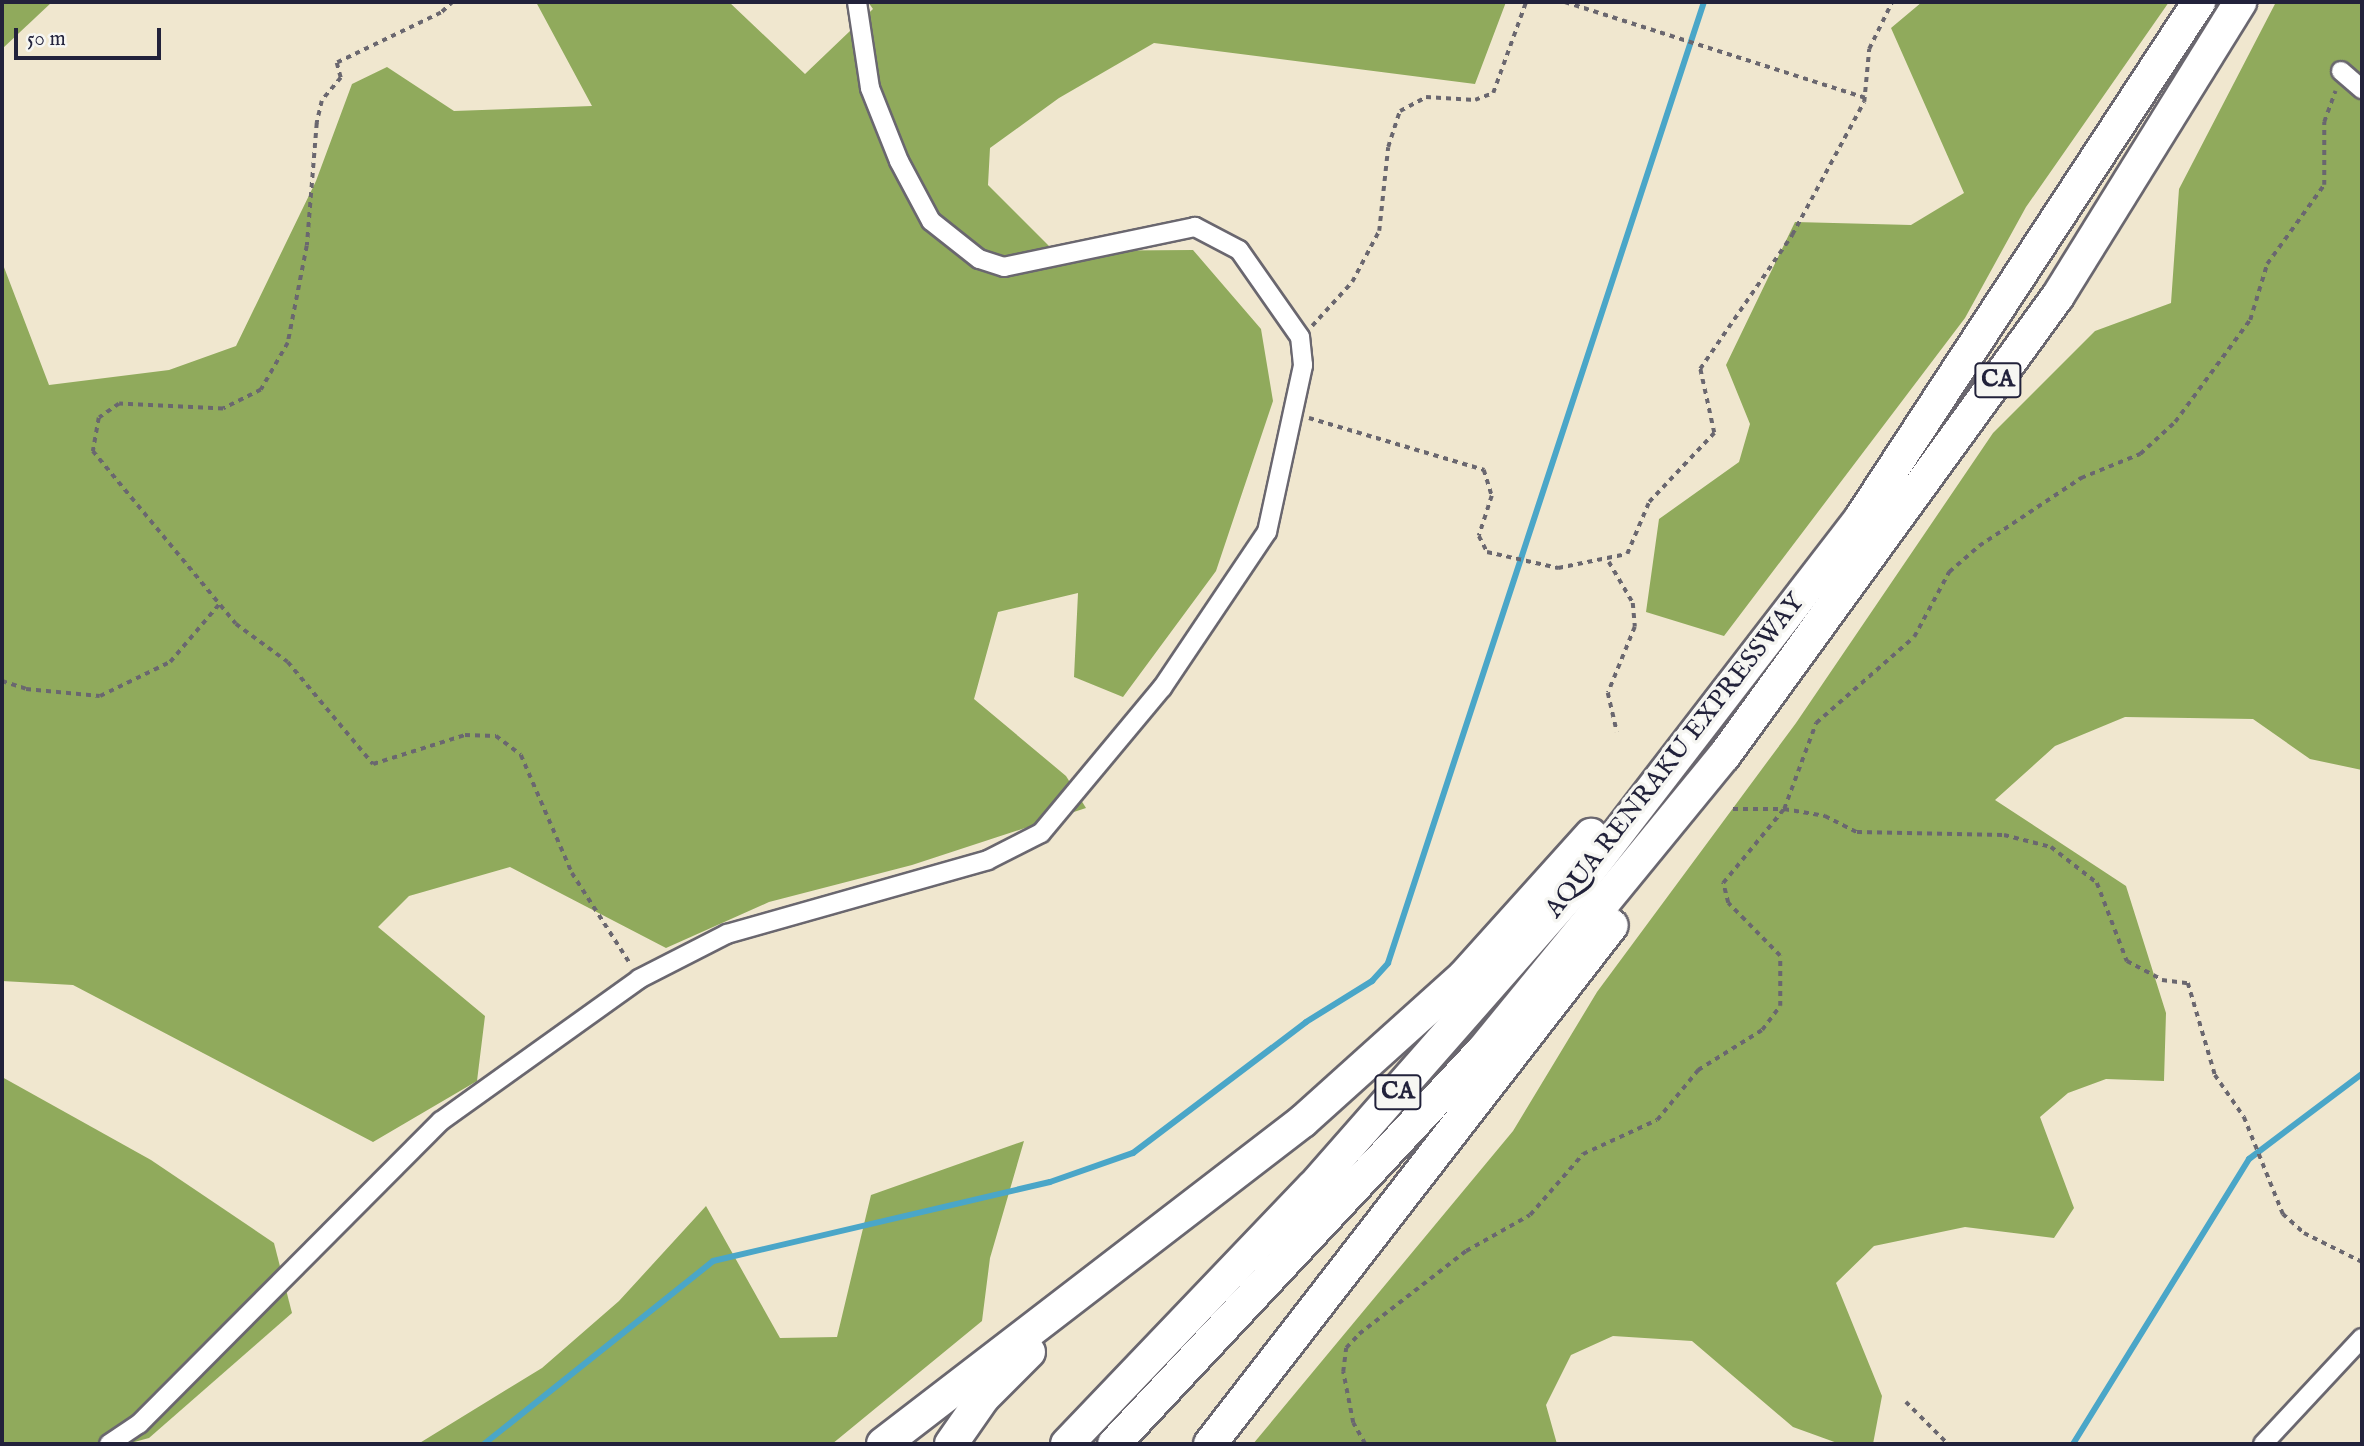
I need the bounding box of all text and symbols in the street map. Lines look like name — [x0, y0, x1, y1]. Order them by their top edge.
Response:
scale bar — [18, 14, 164, 58]
text: 50 m — [27, 26, 66, 53]
road number: CA — [1974, 360, 2022, 400]
street label: AQUA RENRAKU EXPRESSWAY — [1539, 588, 1811, 924]
road number: CA — [1374, 1072, 1422, 1112]

